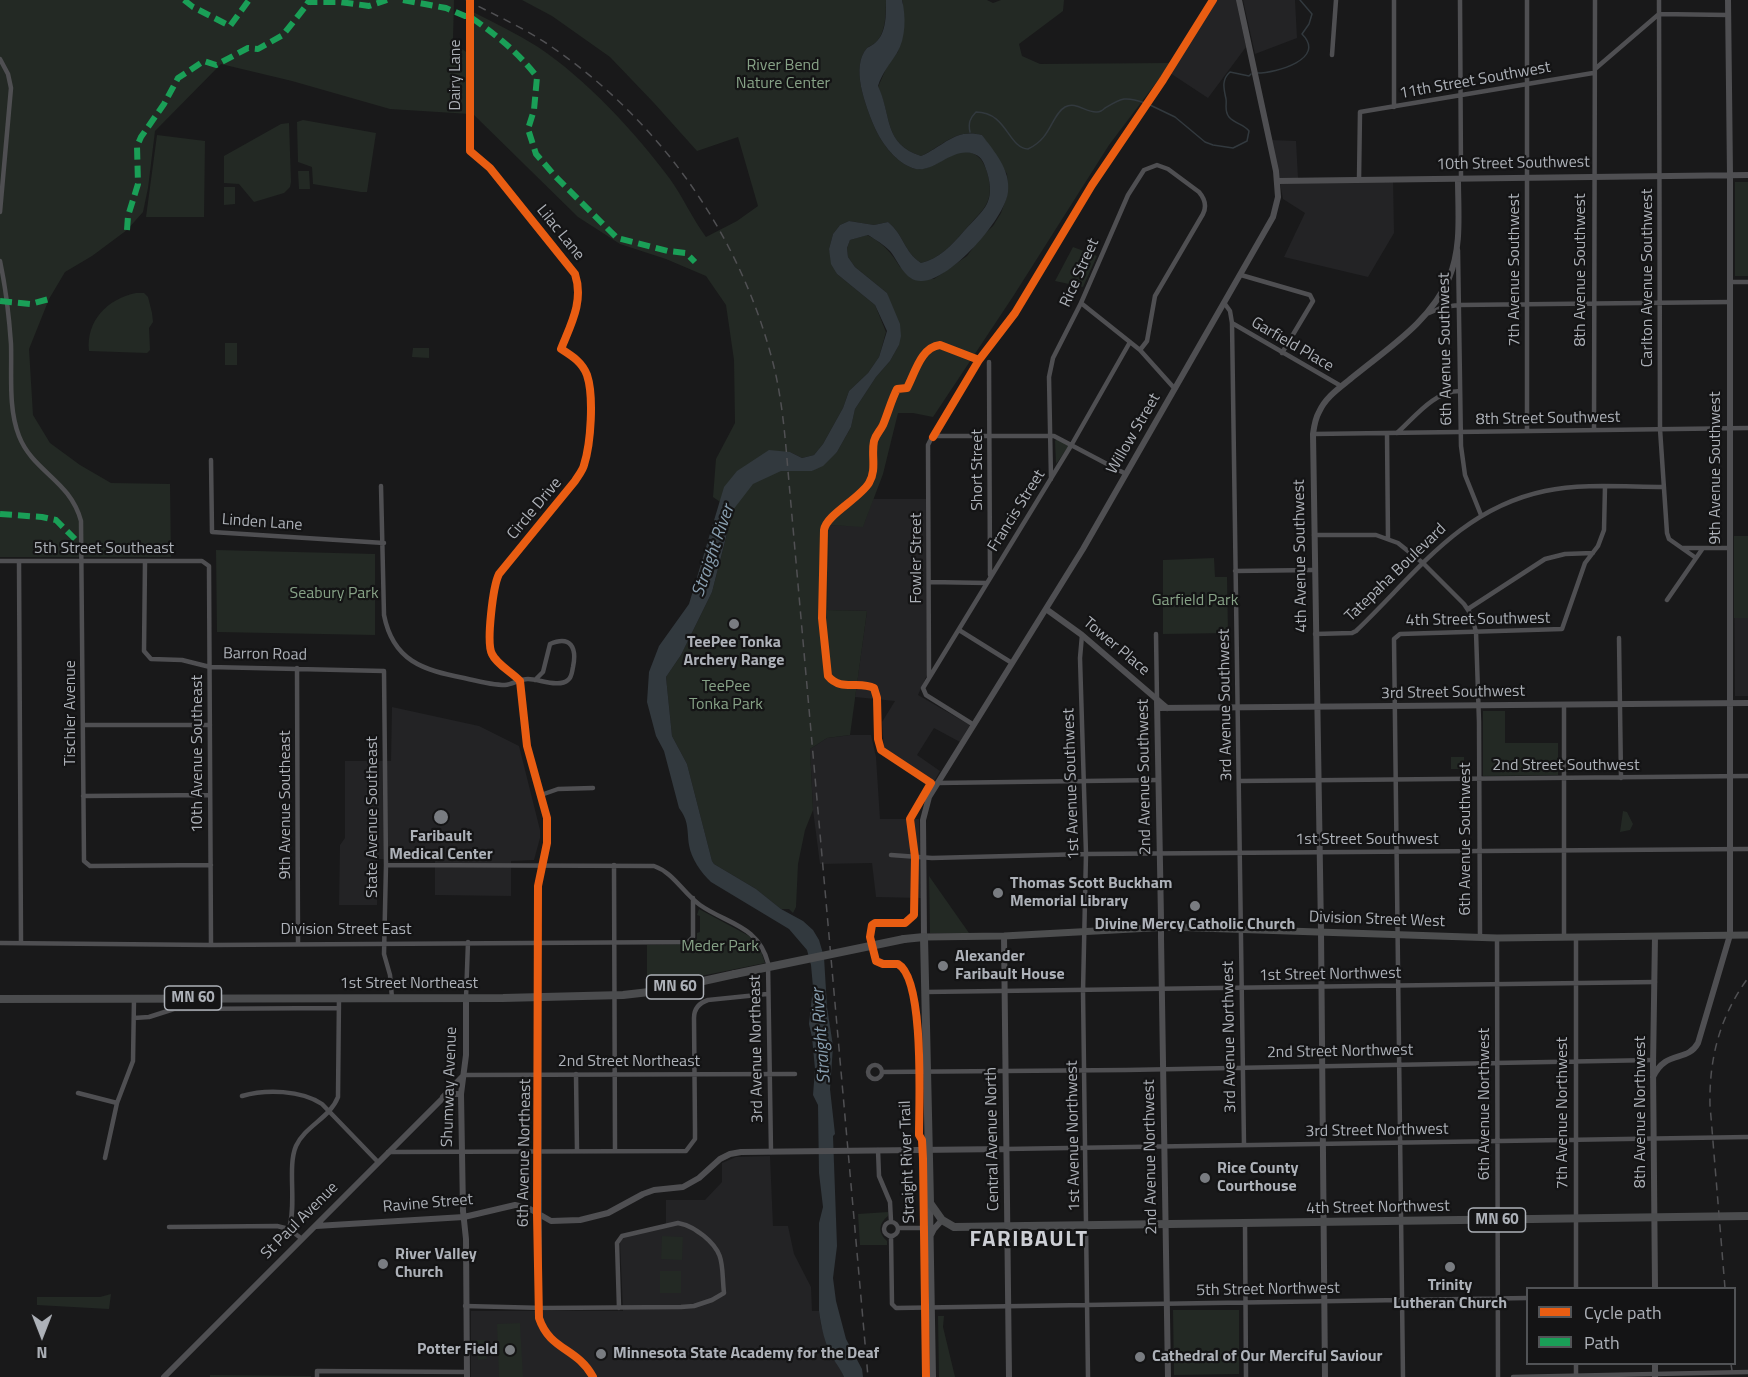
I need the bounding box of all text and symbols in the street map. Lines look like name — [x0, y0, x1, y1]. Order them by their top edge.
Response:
street label: Dairy Lane — [446, 40, 466, 110]
park label: River Bend Nature Center — [736, 56, 830, 94]
street label: 11th Street Southwest — [1398, 58, 1552, 104]
street label: 10th Street Southwest — [1436, 153, 1590, 175]
street label: Carlton Avenue Southwest — [1638, 189, 1658, 367]
street label: 7th Avenue Southwest — [1505, 193, 1525, 347]
street label: 8th Avenue Southwest — [1571, 193, 1591, 347]
street label: Lilac Lane — [532, 201, 588, 265]
street label: Rice Street — [1056, 236, 1104, 310]
street label: 6th Avenue Southwest — [1435, 272, 1457, 426]
street label: Garfield Place — [1247, 314, 1337, 376]
street label: Willow Street — [1103, 390, 1165, 478]
street label: 9th Avenue Southwest — [1706, 391, 1726, 545]
street label: 8th Street Southwest — [1476, 408, 1620, 430]
street label: Short Street — [968, 429, 988, 511]
street label: Francis Street — [984, 467, 1050, 555]
street label: Circle Drive — [504, 474, 566, 544]
street label: 4th Avenue Southwest — [1290, 479, 1312, 633]
water label: Straight River — [688, 502, 740, 600]
street label: Linden Lane — [221, 511, 303, 535]
street label: Fowler Street — [907, 513, 927, 603]
street label: Tatepaha Boulevard — [1341, 520, 1451, 626]
street label: 5th Street Southeast — [34, 539, 174, 559]
park label: Seabury Park — [289, 584, 379, 604]
park label: Garfield Park — [1152, 591, 1238, 611]
street label: 4th Street Southwest — [1406, 609, 1550, 631]
street label: Tower Place — [1079, 614, 1153, 680]
marker: TeePee Tonka Archery Range — [727, 617, 741, 631]
street label: 3rd Avenue Southwest — [1215, 628, 1237, 782]
place label: TeePee Tonka Archery Range — [684, 633, 784, 671]
street label: Barron Road — [223, 645, 307, 665]
street label: Tischler Avenue — [61, 660, 81, 766]
street label: 10th Avenue Southeast — [188, 675, 208, 833]
park label: TeePee Tonka Park — [689, 677, 763, 715]
street label: 3rd Street Southwest — [1381, 682, 1525, 704]
street label: 2nd Avenue Southwest — [1134, 699, 1156, 855]
street label: 1st Avenue Southwest — [1060, 708, 1084, 860]
street label: 9th Avenue Southeast — [276, 730, 296, 880]
street label: State Avenue Southeast — [363, 736, 383, 898]
street label: 2nd Street Southwest — [1492, 756, 1640, 776]
street label: 6th Avenue Southwest — [1456, 762, 1476, 916]
marker: Faribault Medical Center — [432, 808, 450, 826]
place label: Faribault Medical Center — [389, 827, 493, 865]
street label: 1st Street Southwest — [1295, 830, 1439, 850]
place label: Thomas Scott Buckham Memorial Library — [1010, 874, 1172, 912]
marker: Thomas Scott Buckham Memorial Library — [991, 886, 1005, 900]
marker: Divine Mercy Catholic Church — [1188, 899, 1202, 913]
street label: Division Street West — [1309, 908, 1445, 932]
place label: Divine Mercy Catholic Church — [1095, 915, 1295, 935]
street label: Division Street East — [280, 920, 412, 940]
park label: Meder Park — [681, 937, 759, 957]
place label: Alexander Faribault House — [955, 947, 1065, 985]
marker: Alexander Faribault House — [936, 959, 950, 973]
street label: 3rd Avenue Northwest — [1219, 961, 1241, 1113]
street label: 1st Street Northwest — [1259, 964, 1401, 986]
street label: 1st Street Northeast — [340, 974, 478, 994]
road number: MN 60 — [646, 975, 704, 999]
street label: 3rd Avenue Northeast — [746, 975, 768, 1123]
road number: MN 60 — [164, 986, 222, 1010]
water label: Straight River — [808, 988, 836, 1084]
street label: Shumway Avenue — [438, 1027, 462, 1147]
street label: 6th Avenue Northwest — [1475, 1028, 1495, 1180]
street label: 8th Avenue Northwest — [1631, 1036, 1651, 1188]
street label: 7th Avenue Northwest — [1553, 1037, 1573, 1189]
street label: 2nd Street Northwest — [1267, 1041, 1413, 1063]
street label: 2nd Street Northeast — [558, 1052, 700, 1072]
street label: 1st Avenue Northwest — [1063, 1060, 1085, 1212]
street label: Central Avenue North — [982, 1067, 1004, 1211]
street label: 6th Avenue Northeast — [514, 1079, 536, 1227]
street label: 2nd Avenue Northwest — [1140, 1079, 1162, 1235]
street label: Straight River Trail — [896, 1100, 920, 1224]
street label: 3rd Street Northwest — [1305, 1120, 1449, 1142]
place label: Rice County Courthouse — [1217, 1159, 1298, 1197]
marker: Rice County Courthouse — [1198, 1171, 1212, 1185]
street label: St Paul Avenue — [258, 1179, 342, 1263]
street label: Ravine Street — [382, 1190, 474, 1218]
street label: 4th Street Northwest — [1306, 1197, 1450, 1219]
road number: MN 60 — [1468, 1208, 1526, 1232]
district label: FARIBAULT — [970, 1228, 1088, 1254]
place label: River Valley Church — [395, 1245, 477, 1283]
marker: River Valley Church — [376, 1257, 390, 1271]
marker: Trinity Lutheran Church — [1443, 1260, 1457, 1274]
place label: Trinity Lutheran Church — [1393, 1276, 1507, 1314]
street label: 5th Street Northwest — [1196, 1279, 1340, 1301]
legend — [1526, 1287, 1736, 1365]
text: Cycle path — [1584, 1299, 1662, 1326]
north arrow — [12, 1305, 72, 1365]
text: Path — [1584, 1329, 1620, 1356]
place label: Potter Field — [417, 1340, 498, 1360]
text: N — [36, 1341, 48, 1365]
marker: Potter Field — [503, 1343, 517, 1357]
place label: Minnesota State Academy for the Deaf — [613, 1344, 879, 1364]
marker: Minnesota State Academy for the Deaf — [594, 1347, 608, 1361]
place label: Cathedral of Our Merciful Saviour — [1152, 1347, 1383, 1367]
marker: Cathedral of Our Merciful Saviour — [1133, 1350, 1147, 1364]

